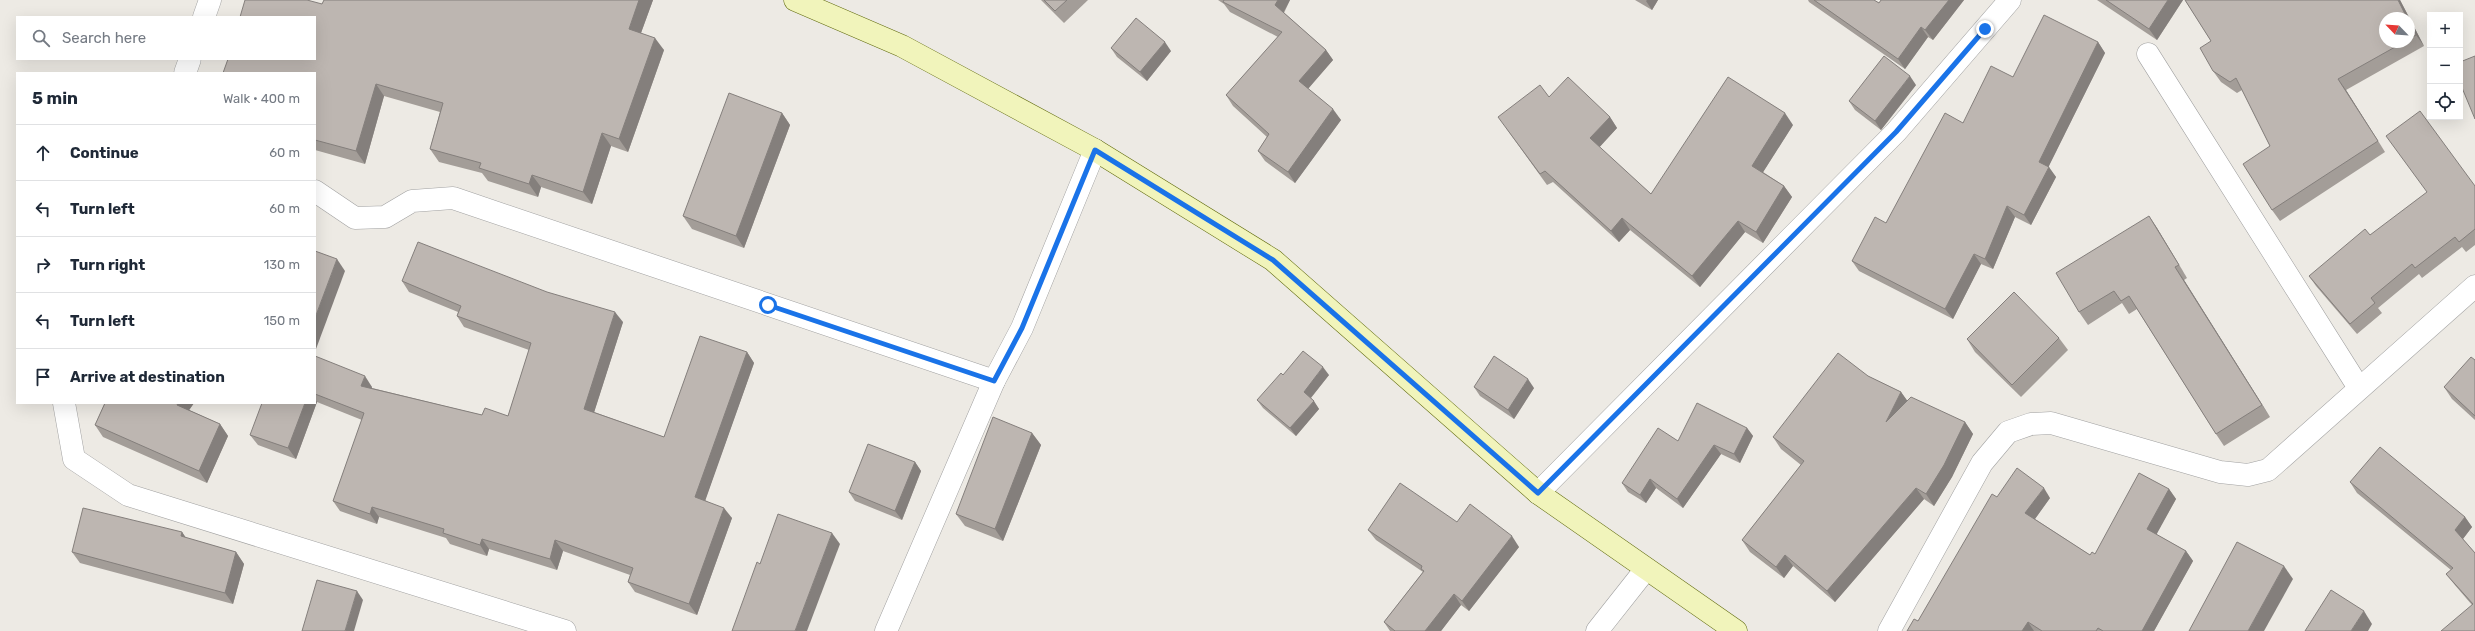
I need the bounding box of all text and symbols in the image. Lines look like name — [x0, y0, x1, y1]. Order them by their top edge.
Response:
north arrow — [2379, 12, 2415, 48]
map controls — [2427, 12, 2463, 120]
button: + — [2427, 12, 2463, 48]
search box — [16, 16, 316, 60]
route end — [1976, 20, 1994, 38]
icon: search — [30, 27, 52, 49]
text: Search here — [62, 29, 146, 47]
button: − — [2427, 48, 2463, 84]
button: locate — [2427, 84, 2463, 120]
text: 5 min — [32, 88, 78, 108]
text: Walk · 400 m — [223, 91, 300, 106]
icon: ahead — [32, 142, 54, 164]
text: Continue — [70, 144, 139, 162]
text: 60 m — [269, 145, 300, 160]
icon: left — [32, 198, 54, 220]
text: Turn left — [70, 200, 135, 218]
text: 60 m — [269, 201, 300, 216]
icon: right — [32, 254, 54, 276]
text: Turn right — [70, 256, 145, 274]
text: 130 m — [264, 257, 300, 272]
route start — [759, 296, 777, 314]
icon: left — [32, 310, 54, 332]
text: Turn left — [70, 312, 135, 330]
text: 150 m — [264, 313, 300, 328]
icon: arrive — [32, 366, 54, 388]
text: Arrive at destination — [70, 368, 225, 386]

